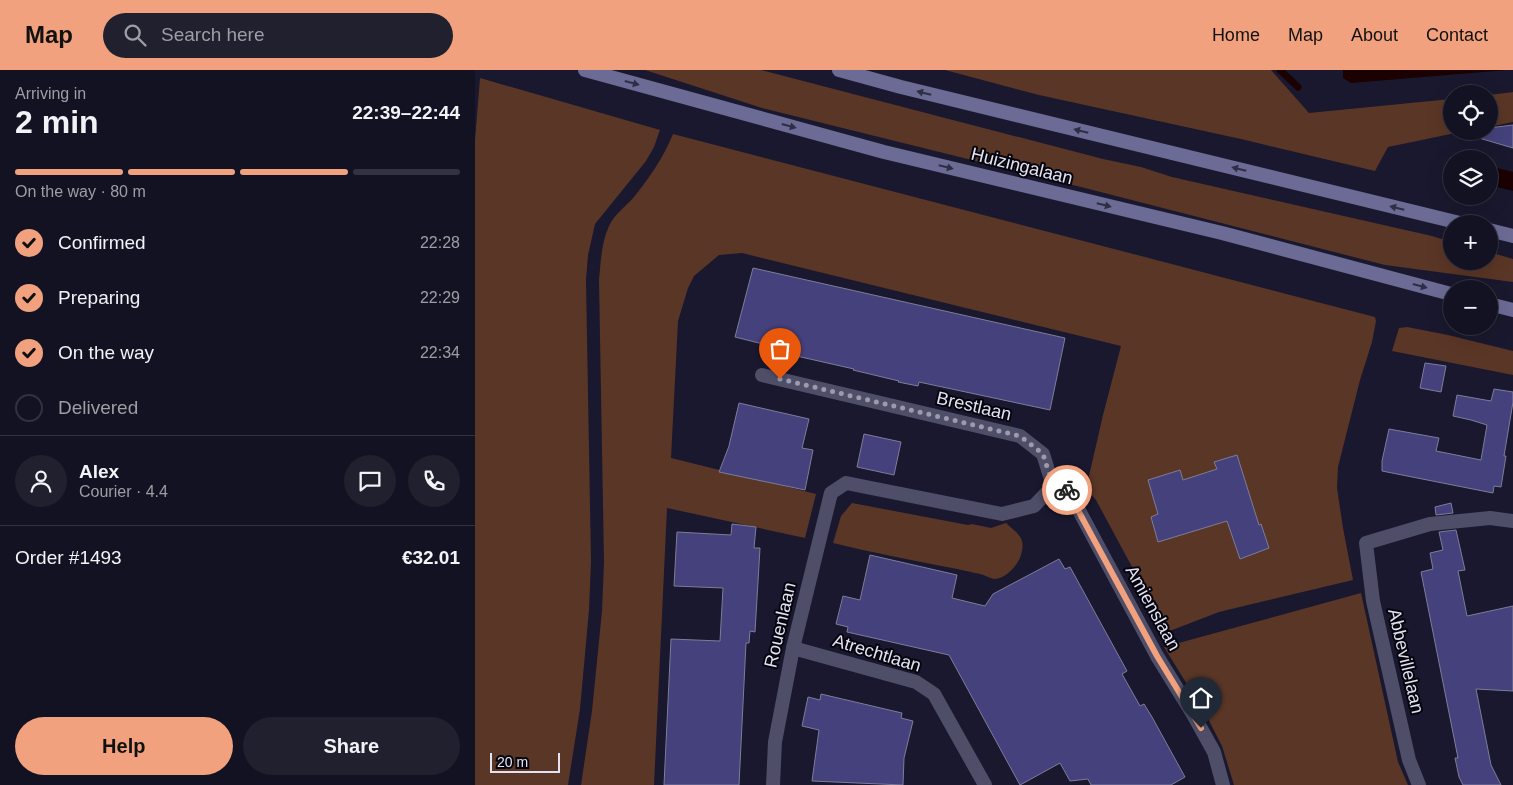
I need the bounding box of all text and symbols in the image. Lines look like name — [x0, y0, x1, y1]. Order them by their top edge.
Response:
search box — [103, 13, 453, 58]
text: Map — [25, 21, 73, 48]
icon: search — [121, 21, 149, 49]
text: Search here — [161, 24, 265, 45]
text: Home — [1212, 25, 1260, 45]
text: Map — [1288, 25, 1323, 45]
text: About — [1351, 25, 1398, 45]
text: Contact — [1426, 25, 1488, 45]
one-way arrow — [625, 79, 640, 87]
text: Arriving in — [15, 85, 86, 102]
map controls — [1443, 85, 1498, 335]
button: locate — [1443, 85, 1498, 140]
one-way arrow — [916, 89, 931, 97]
text: 22:39–22:44 — [352, 102, 460, 123]
text: 2 min — [15, 104, 99, 140]
one-way arrow — [782, 122, 797, 130]
one-way arrow — [1074, 127, 1089, 135]
street label: Huizingalaan — [969, 144, 1075, 188]
button: layers — [1443, 150, 1498, 205]
one-way arrow — [939, 163, 954, 171]
one-way arrow — [1232, 165, 1247, 173]
text: On the way · 80 m — [15, 183, 146, 200]
one-way arrow — [1097, 201, 1112, 209]
one-way arrow — [1390, 204, 1405, 212]
button: + — [1443, 215, 1498, 270]
icon: check — [15, 229, 43, 257]
text: Confirmed — [58, 232, 146, 253]
text: 22:28 — [420, 234, 460, 251]
button: − — [1443, 280, 1498, 335]
one-way arrow — [1413, 282, 1428, 290]
icon: check — [15, 284, 43, 312]
text: Preparing — [58, 287, 140, 308]
text: 22:29 — [420, 289, 460, 306]
pin — [759, 328, 801, 379]
icon: bag — [766, 335, 794, 363]
icon: check — [15, 339, 43, 367]
text: On the way — [58, 342, 154, 363]
text: 22:34 — [420, 344, 460, 361]
street label: Brestlaan — [935, 388, 1013, 424]
text: Delivered — [58, 397, 138, 418]
button: person — [15, 455, 67, 507]
button: chat — [344, 455, 396, 507]
button: phone — [408, 455, 460, 507]
text: Alex — [79, 461, 119, 482]
courier — [1042, 465, 1092, 515]
icon: bike — [1053, 476, 1081, 504]
text: Courier · 4.4 — [79, 483, 168, 500]
text: Order #1493 — [15, 547, 122, 568]
text: €32.01 — [402, 547, 460, 568]
street label: Amienslaan — [1121, 562, 1185, 654]
street label: Rouenlaan — [760, 580, 800, 670]
street label: Abbevillelaan — [1384, 607, 1428, 715]
street label: Atrechtlaan — [831, 630, 923, 676]
pin — [1180, 677, 1222, 728]
icon: home — [1187, 684, 1215, 712]
button: Help — [15, 717, 233, 775]
button: Share — [243, 717, 460, 775]
scale bar — [490, 750, 560, 773]
text: 20 m — [497, 754, 528, 770]

